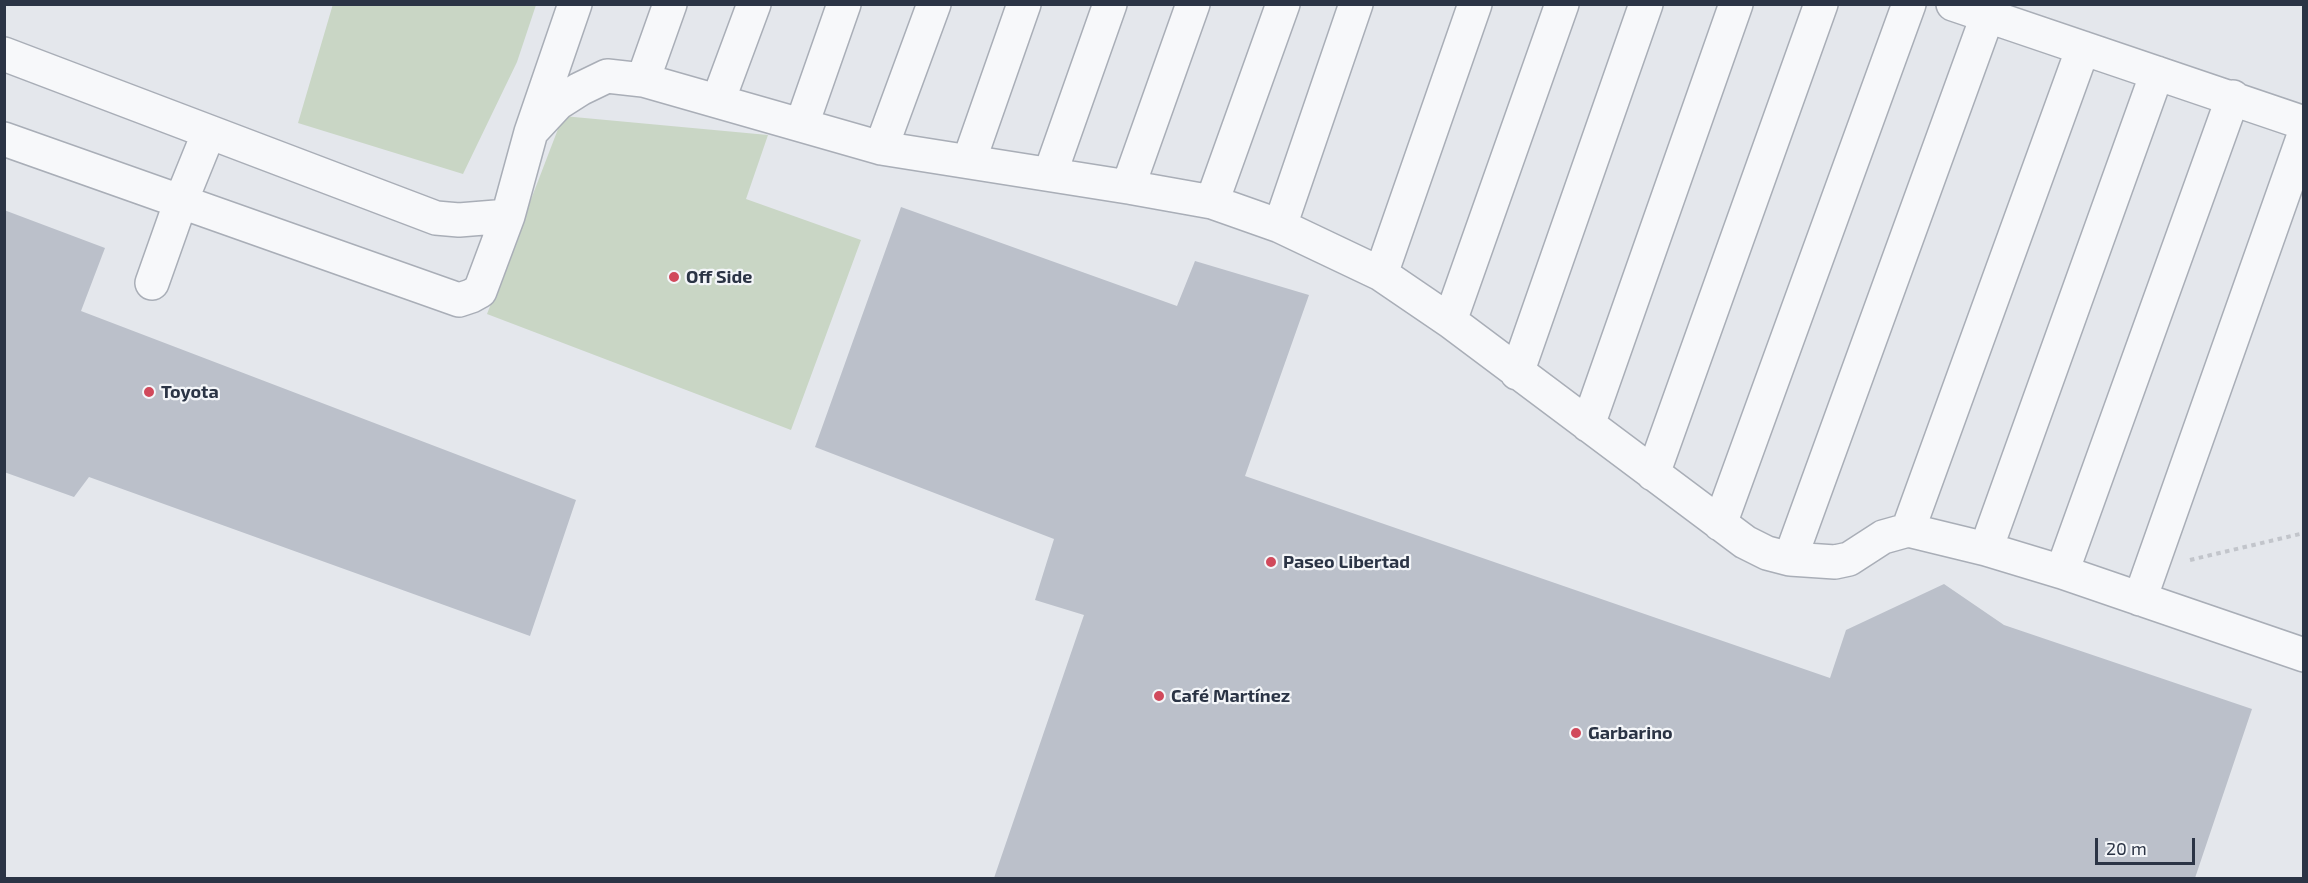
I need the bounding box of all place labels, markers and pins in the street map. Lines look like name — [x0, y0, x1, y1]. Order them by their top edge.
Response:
place label: Off Side — [686, 266, 752, 288]
marker: Off Side — [667, 270, 681, 284]
place label: Toyota — [161, 381, 219, 403]
marker: Toyota — [142, 385, 156, 399]
place label: Paseo Libertad — [1283, 551, 1410, 573]
marker: Paseo Libertad — [1264, 555, 1278, 569]
place label: Café Martínez — [1171, 685, 1290, 707]
marker: Café Martínez — [1152, 689, 1166, 703]
place label: Garbarino — [1588, 722, 1673, 744]
marker: Garbarino — [1569, 726, 1583, 740]

